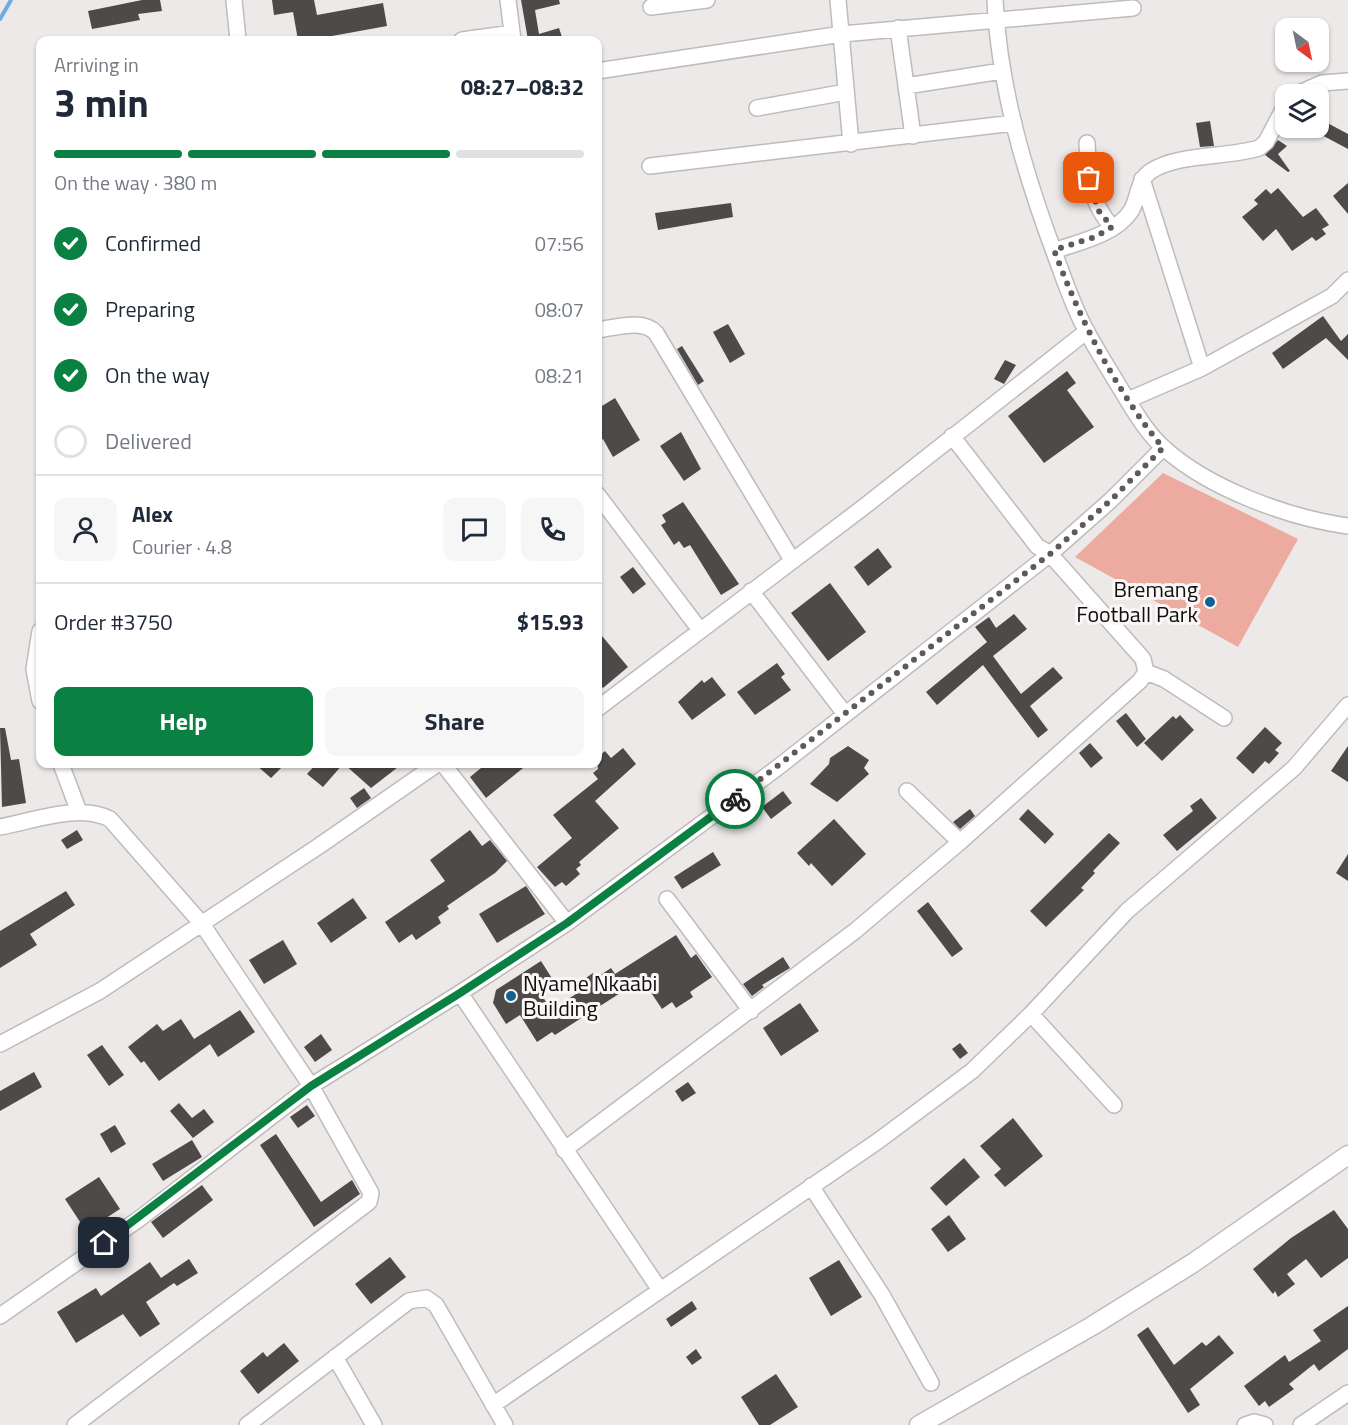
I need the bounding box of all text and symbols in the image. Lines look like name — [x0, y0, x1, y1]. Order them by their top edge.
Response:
north arrow — [1275, 18, 1329, 72]
map controls — [1275, 18, 1329, 138]
text: Arriving in — [54, 49, 139, 80]
text: 08:27–08:32 — [461, 70, 584, 104]
text: 3 min — [54, 73, 149, 132]
button: layers — [1275, 84, 1329, 138]
pin — [1063, 152, 1114, 203]
icon: bag — [1072, 161, 1105, 194]
text: On the way · 380 m — [54, 167, 217, 198]
text: Confirmed — [105, 226, 201, 260]
icon: check — [54, 227, 87, 260]
text: 07:56 — [535, 228, 584, 259]
text: Preparing — [105, 292, 195, 326]
icon: check — [54, 293, 87, 326]
text: 08:07 — [535, 294, 584, 325]
text: On the way — [105, 358, 210, 392]
icon: check — [54, 359, 87, 392]
text: 08:21 — [535, 360, 584, 391]
text: Delivered — [105, 424, 192, 458]
text: Alex — [132, 497, 173, 531]
button: person — [54, 498, 117, 561]
button: chat — [443, 498, 506, 561]
button: phone — [521, 498, 584, 561]
text: Courier · 4.8 — [132, 531, 232, 562]
place label: Bremang Football Park — [1076, 572, 1198, 631]
marker: Bremang Football Park — [1203, 595, 1217, 609]
text: Order #3750 — [54, 605, 173, 639]
text: $15.93 — [517, 605, 584, 639]
button: Help — [54, 687, 313, 756]
button: Share — [325, 687, 584, 756]
courier — [705, 769, 765, 829]
icon: bike — [719, 783, 752, 816]
place label: Nyame Nkaabi Building — [523, 966, 657, 1025]
marker: Nyame Nkaabi Building — [504, 989, 518, 1003]
pin — [78, 1217, 129, 1268]
icon: home — [87, 1226, 120, 1259]

